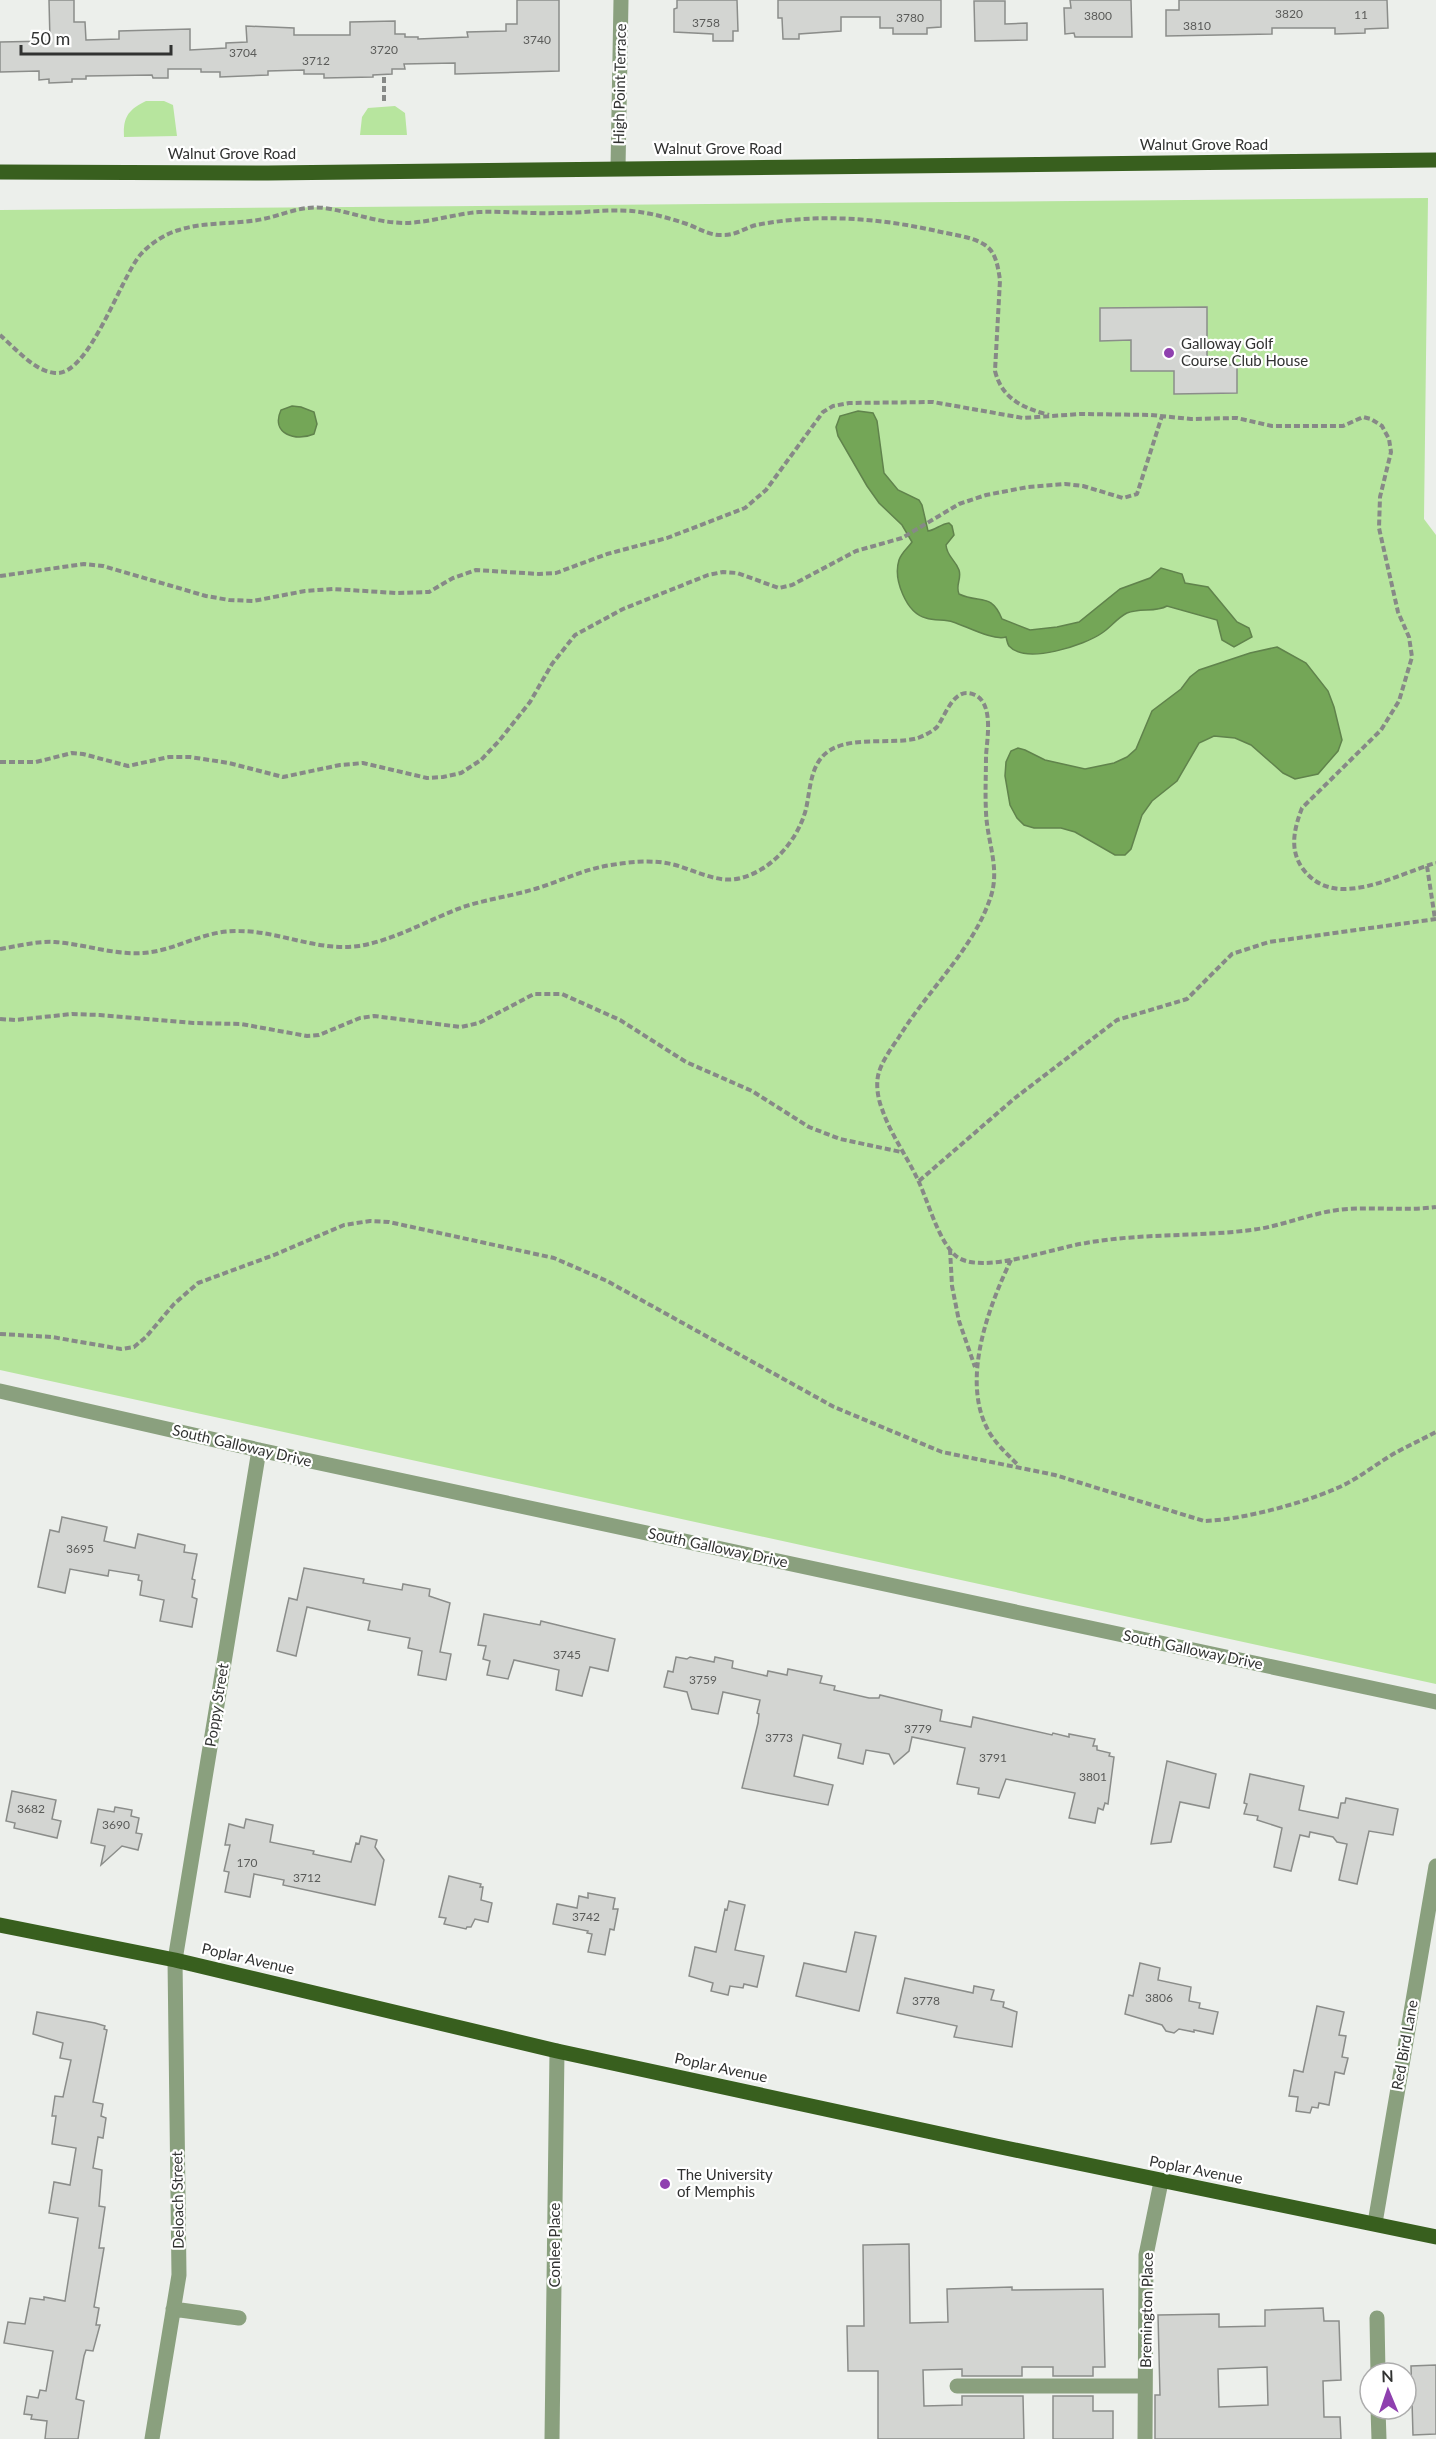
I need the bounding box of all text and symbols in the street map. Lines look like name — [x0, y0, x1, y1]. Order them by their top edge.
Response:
house number: 3820 — [1275, 6, 1303, 21]
house number: 11 — [1354, 7, 1368, 22]
house number: 3800 — [1084, 8, 1112, 23]
house number: 3780 — [896, 10, 924, 25]
house number: 3758 — [692, 15, 720, 30]
scale bar — [21, 18, 171, 56]
house number: 3810 — [1183, 18, 1211, 33]
street label: High Point Terrace — [609, 23, 629, 145]
text: 50 m — [30, 27, 70, 49]
house number: 3740 — [523, 32, 551, 47]
house number: 3720 — [370, 42, 398, 57]
house number: 3704 — [229, 45, 257, 60]
house number: 3712 — [302, 53, 330, 68]
street label: Walnut Grove Road — [1140, 135, 1268, 153]
street label: Walnut Grove Road — [654, 139, 782, 157]
street label: Walnut Grove Road — [168, 144, 296, 162]
place label: Galloway Golf Course Club House — [1181, 334, 1308, 369]
marker: Galloway Golf Course Club House — [1162, 346, 1176, 360]
street label: South Galloway Drive — [171, 1420, 314, 1470]
street label: South Galloway Drive — [647, 1523, 790, 1571]
house number: 3695 — [66, 1541, 94, 1556]
street label: South Galloway Drive — [1122, 1625, 1265, 1673]
house number: 3745 — [553, 1647, 581, 1662]
street label: Poppy Street — [201, 1661, 232, 1748]
house number: 3759 — [689, 1672, 717, 1687]
house number: 3779 — [904, 1721, 932, 1736]
house number: 3773 — [765, 1730, 793, 1745]
house number: 3791 — [979, 1750, 1007, 1765]
house number: 3801 — [1079, 1769, 1107, 1784]
house number: 3682 — [17, 1801, 45, 1816]
house number: 3690 — [102, 1817, 130, 1832]
house number: 170 — [237, 1855, 257, 1870]
house number: 3712 — [293, 1870, 321, 1885]
house number: 3742 — [572, 1909, 600, 1924]
street label: Poplar Avenue — [200, 1939, 296, 1977]
house number: 3806 — [1145, 1990, 1173, 2005]
house number: 3778 — [912, 1993, 940, 2008]
street label: Red Bird Lane — [1387, 1998, 1421, 2091]
street label: Poplar Avenue — [673, 2048, 769, 2086]
street label: Deloach Street — [167, 2150, 187, 2249]
street label: Poplar Avenue — [1148, 2151, 1244, 2187]
place label: The University of Memphis — [677, 2165, 773, 2200]
marker: The University of Memphis — [658, 2177, 672, 2191]
street label: Conlee Place — [545, 2202, 563, 2287]
street label: Bremington Place — [1136, 2252, 1156, 2368]
north arrow — [1358, 2361, 1418, 2421]
text: N — [1381, 2366, 1394, 2385]

